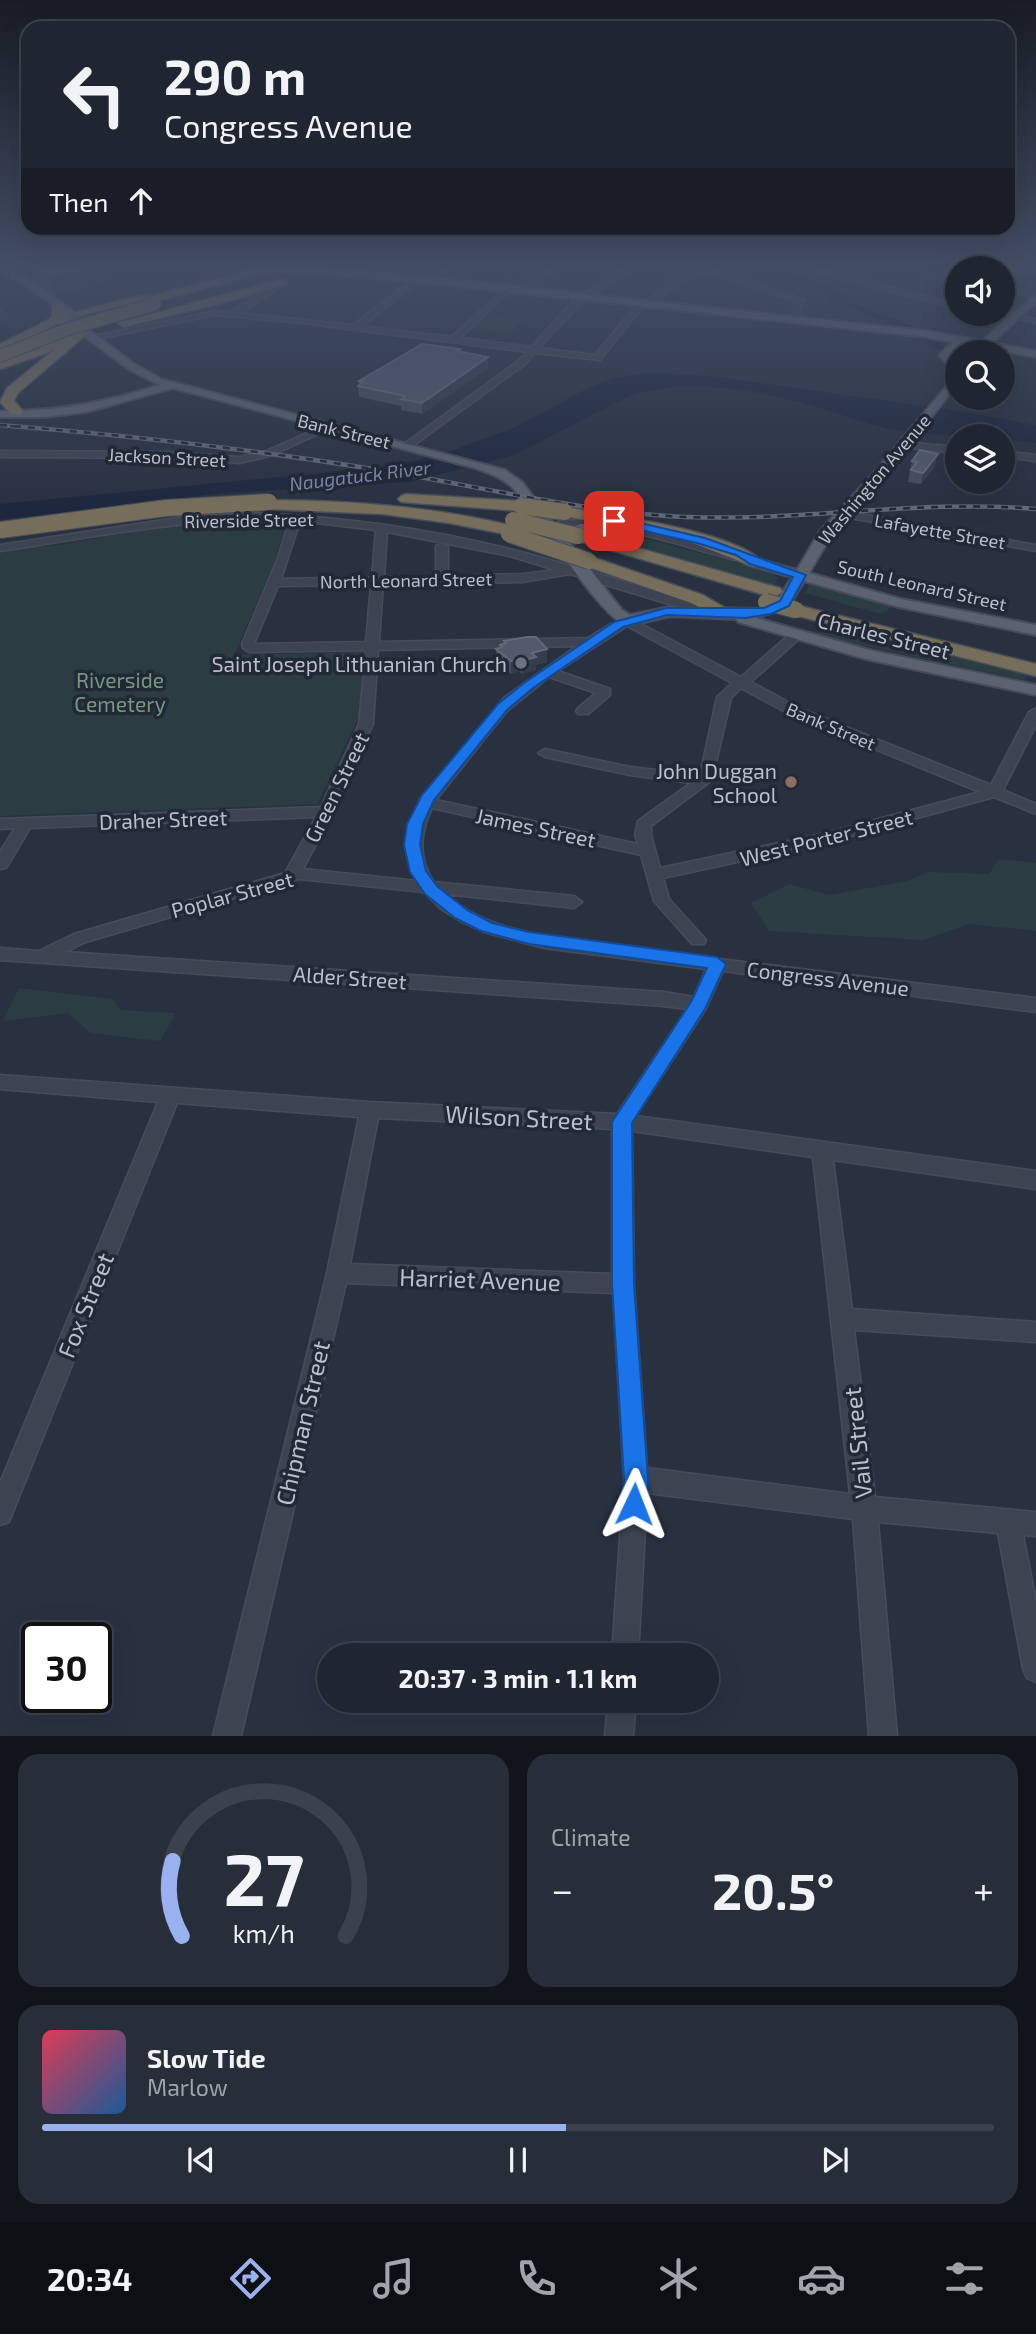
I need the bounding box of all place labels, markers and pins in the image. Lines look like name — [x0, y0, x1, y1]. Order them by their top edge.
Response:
pin — [584, 491, 644, 551]
place label: Saint Joseph Lithuanian Church — [212, 651, 507, 676]
marker: Saint Joseph Lithuanian Church — [513, 655, 529, 671]
place label: John Duggan School — [656, 758, 778, 807]
marker: John Duggan School — [783, 774, 799, 790]

